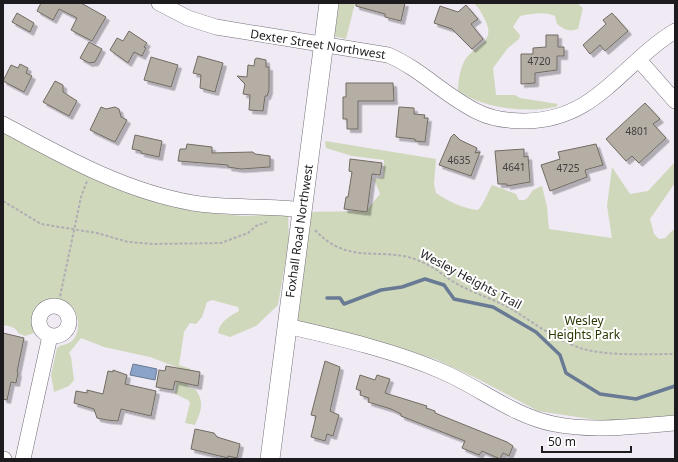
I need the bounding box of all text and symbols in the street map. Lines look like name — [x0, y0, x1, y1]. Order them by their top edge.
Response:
street label: Dexter Street Northwest — [249, 25, 388, 63]
house number: 4720 — [528, 54, 551, 68]
house number: 4801 — [626, 124, 648, 138]
house number: 4635 — [448, 153, 471, 167]
house number: 4641 — [503, 160, 525, 174]
house number: 4725 — [557, 161, 580, 175]
street label: Foxhall Road Northwest — [281, 163, 317, 299]
street label: Wesley Heights Trail — [417, 245, 525, 313]
park label: Wesley Heights Park — [548, 312, 621, 343]
scale bar — [542, 428, 631, 454]
text: 50 m — [548, 433, 576, 450]

